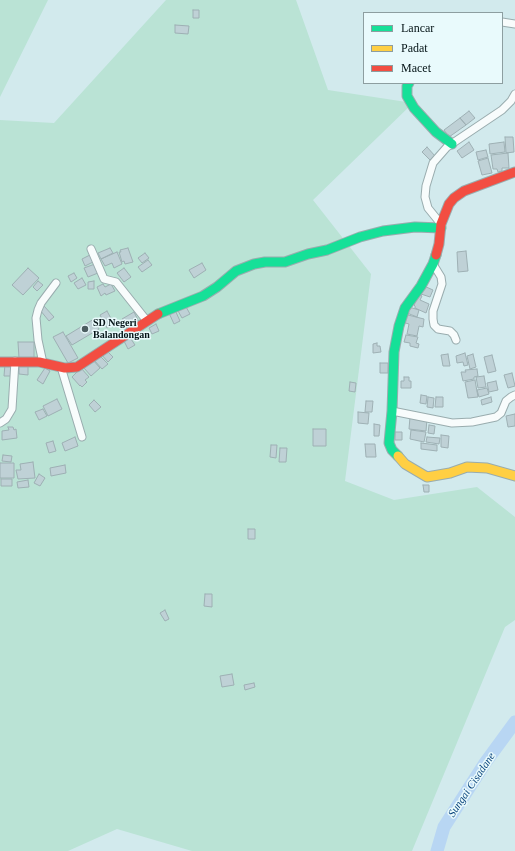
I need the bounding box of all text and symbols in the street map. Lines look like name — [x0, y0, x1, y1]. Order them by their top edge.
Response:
legend — [363, 12, 503, 84]
text: Lancar — [401, 21, 434, 35]
text: Padat — [401, 41, 428, 55]
text: Macet — [401, 61, 431, 75]
place label: SD Negeri Balandongan — [93, 317, 150, 340]
marker: SD Negeri Balandongan — [80, 324, 90, 334]
water label: Sungai Cisadane — [446, 750, 498, 820]

